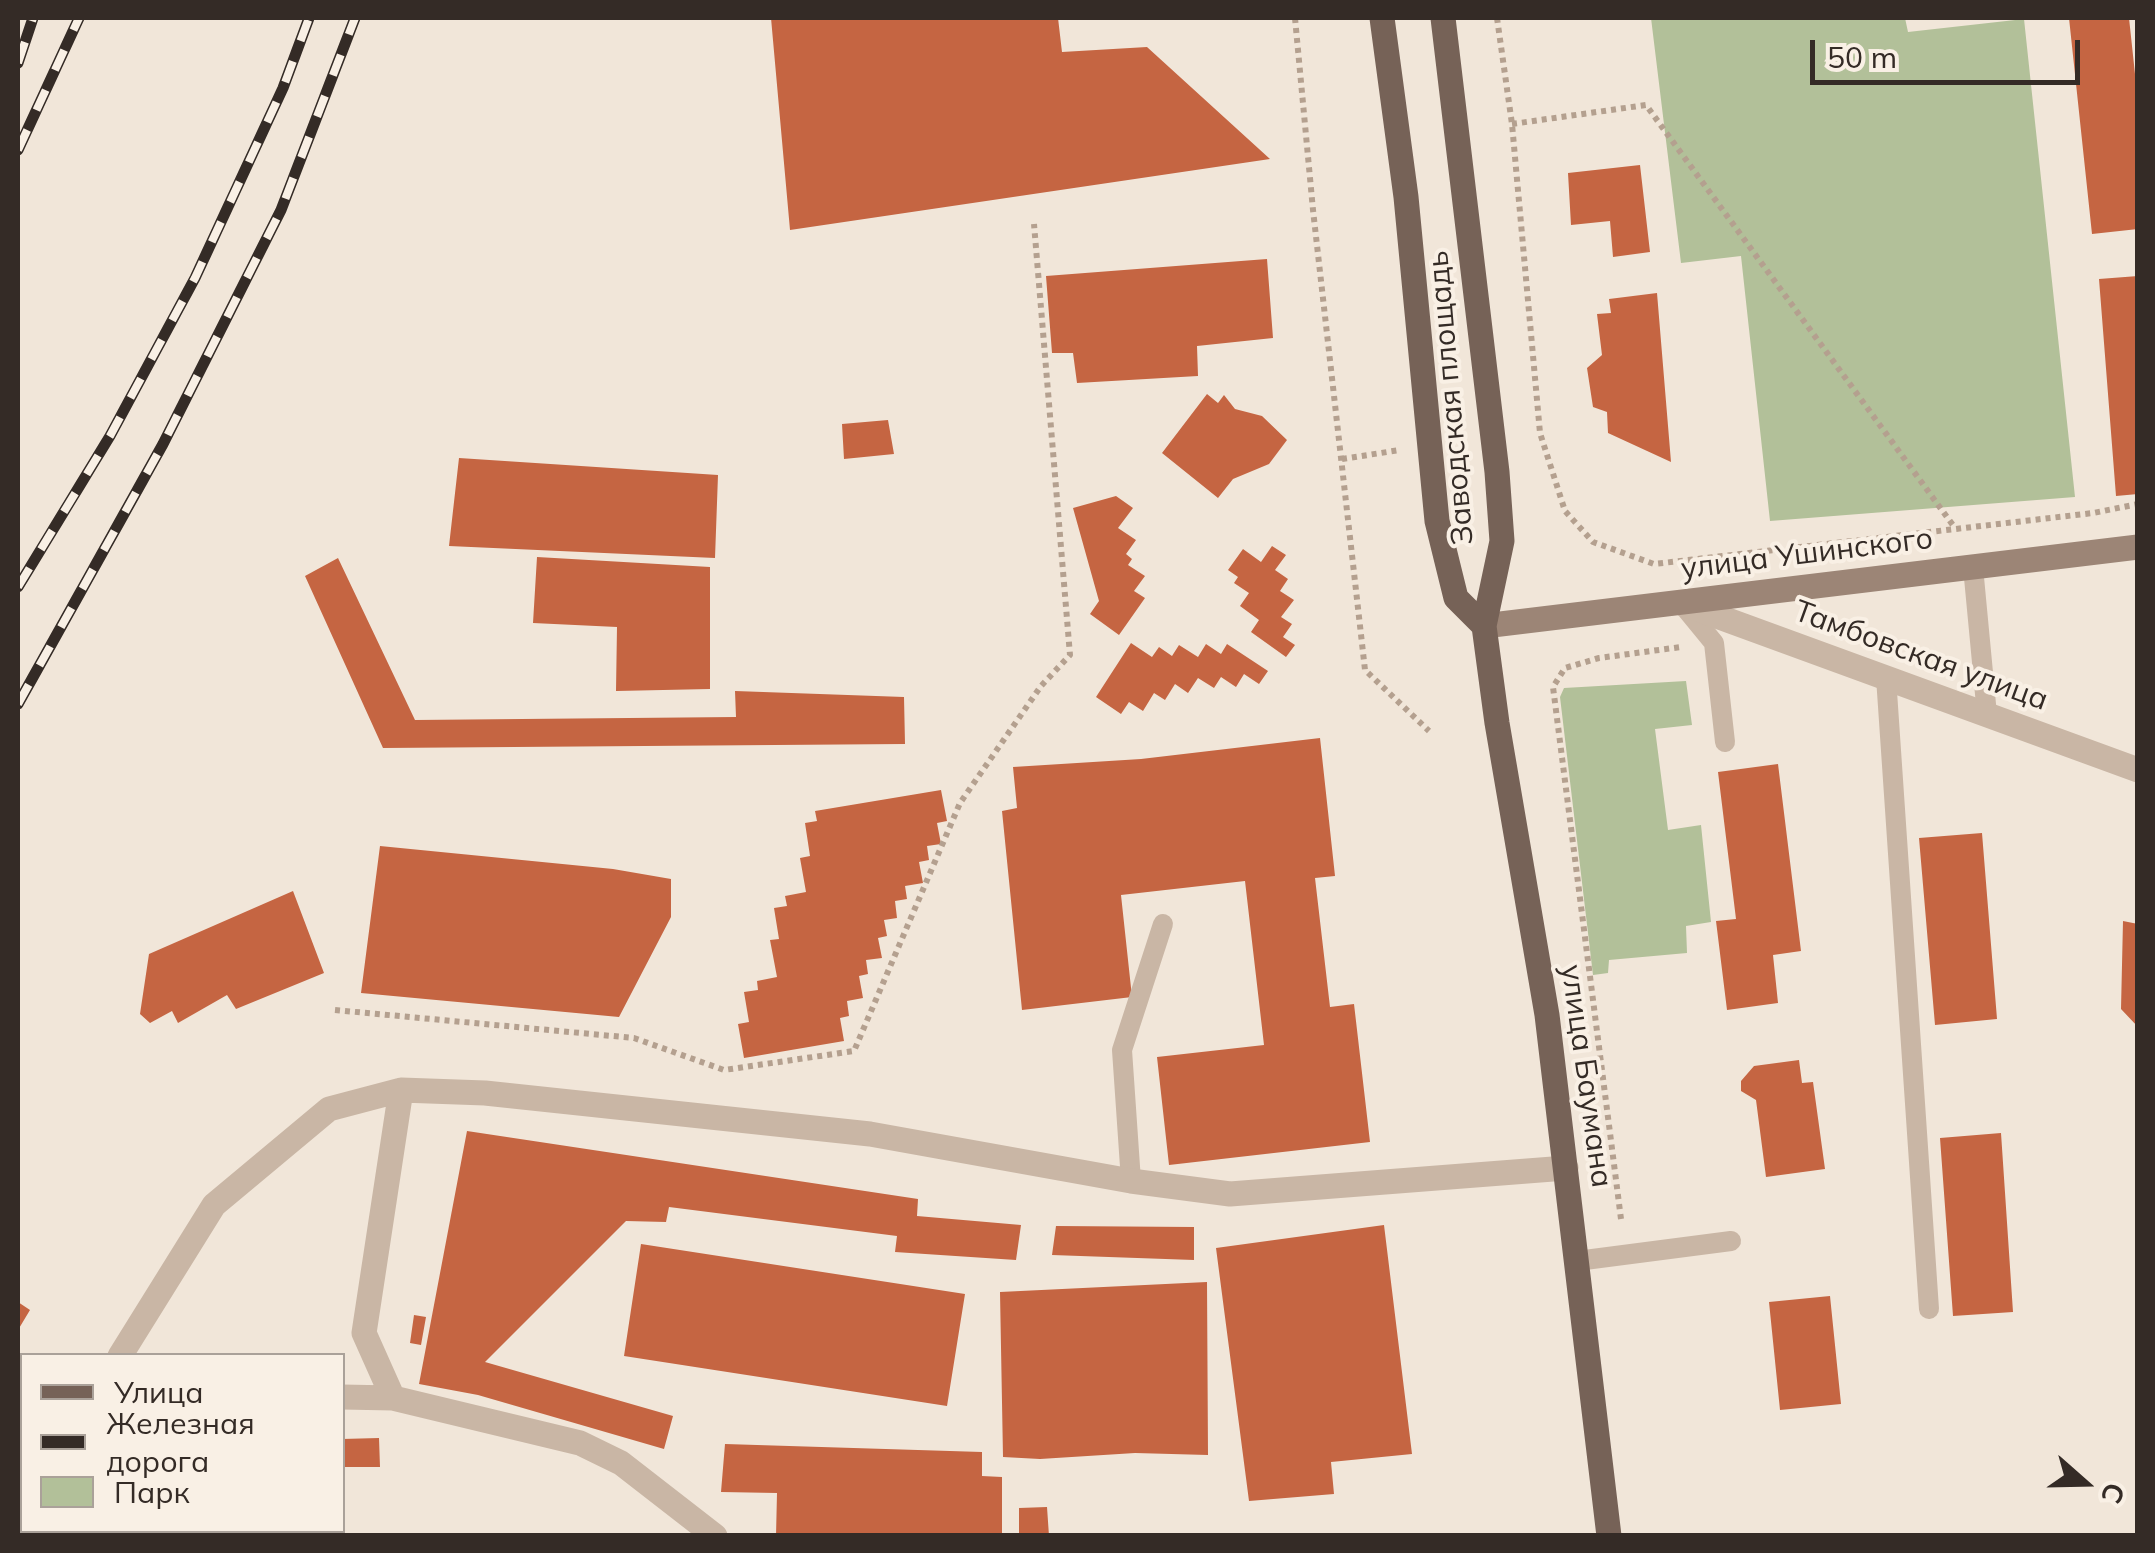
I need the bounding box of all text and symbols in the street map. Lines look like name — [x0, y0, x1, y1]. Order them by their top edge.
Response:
scale bar — [1815, 20, 2085, 82]
text: 50 m — [1827, 38, 1897, 76]
street label: Заводская площадь — [1420, 249, 1482, 547]
street label: улица Ушинского — [1679, 521, 1935, 587]
street label: Тамбовская улица — [1789, 593, 2053, 719]
street label: улица Баумана — [1553, 962, 1619, 1190]
legend — [20, 1353, 345, 1533]
text: Улица — [114, 1373, 204, 1411]
text: Железная дорога — [106, 1404, 255, 1480]
north arrow — [2035, 1433, 2135, 1533]
text: Парк — [114, 1473, 190, 1511]
text: С — [2094, 1478, 2133, 1508]

